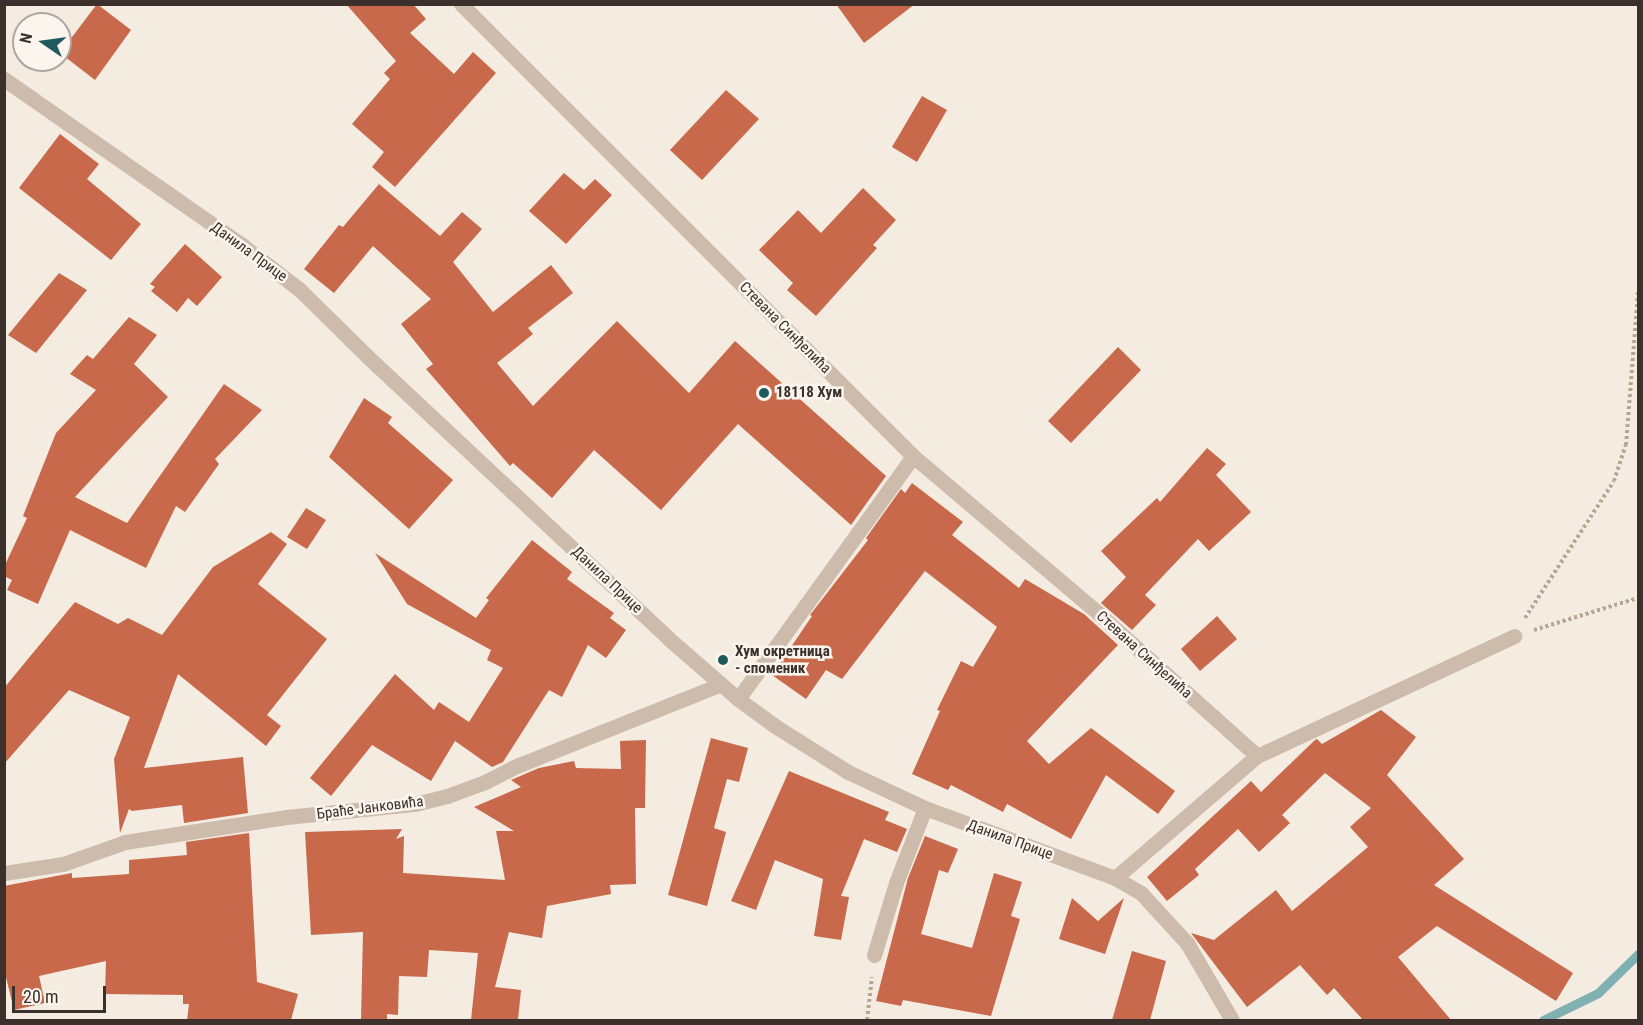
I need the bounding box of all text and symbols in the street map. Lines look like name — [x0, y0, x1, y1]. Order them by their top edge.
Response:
north arrow — [12, 12, 72, 72]
text: N — [16, 31, 36, 45]
street label: Данила Прице — [207, 218, 291, 286]
street label: Стевана Синђелића — [735, 278, 835, 378]
place label: 18118 Хум — [776, 384, 842, 402]
marker: 18118 Хум — [757, 386, 771, 400]
street label: Данила Прице — [568, 543, 646, 617]
street label: Стевана Синђелића — [1093, 607, 1195, 703]
place label: Хум окретница - споменик — [735, 642, 830, 677]
marker: Хум окретница - споменик — [716, 653, 730, 667]
street label: Браће Јанковића — [316, 793, 424, 823]
street label: Данила Прице — [965, 816, 1055, 864]
scale bar — [15, 974, 110, 1012]
text: 20 m — [23, 986, 58, 1007]

